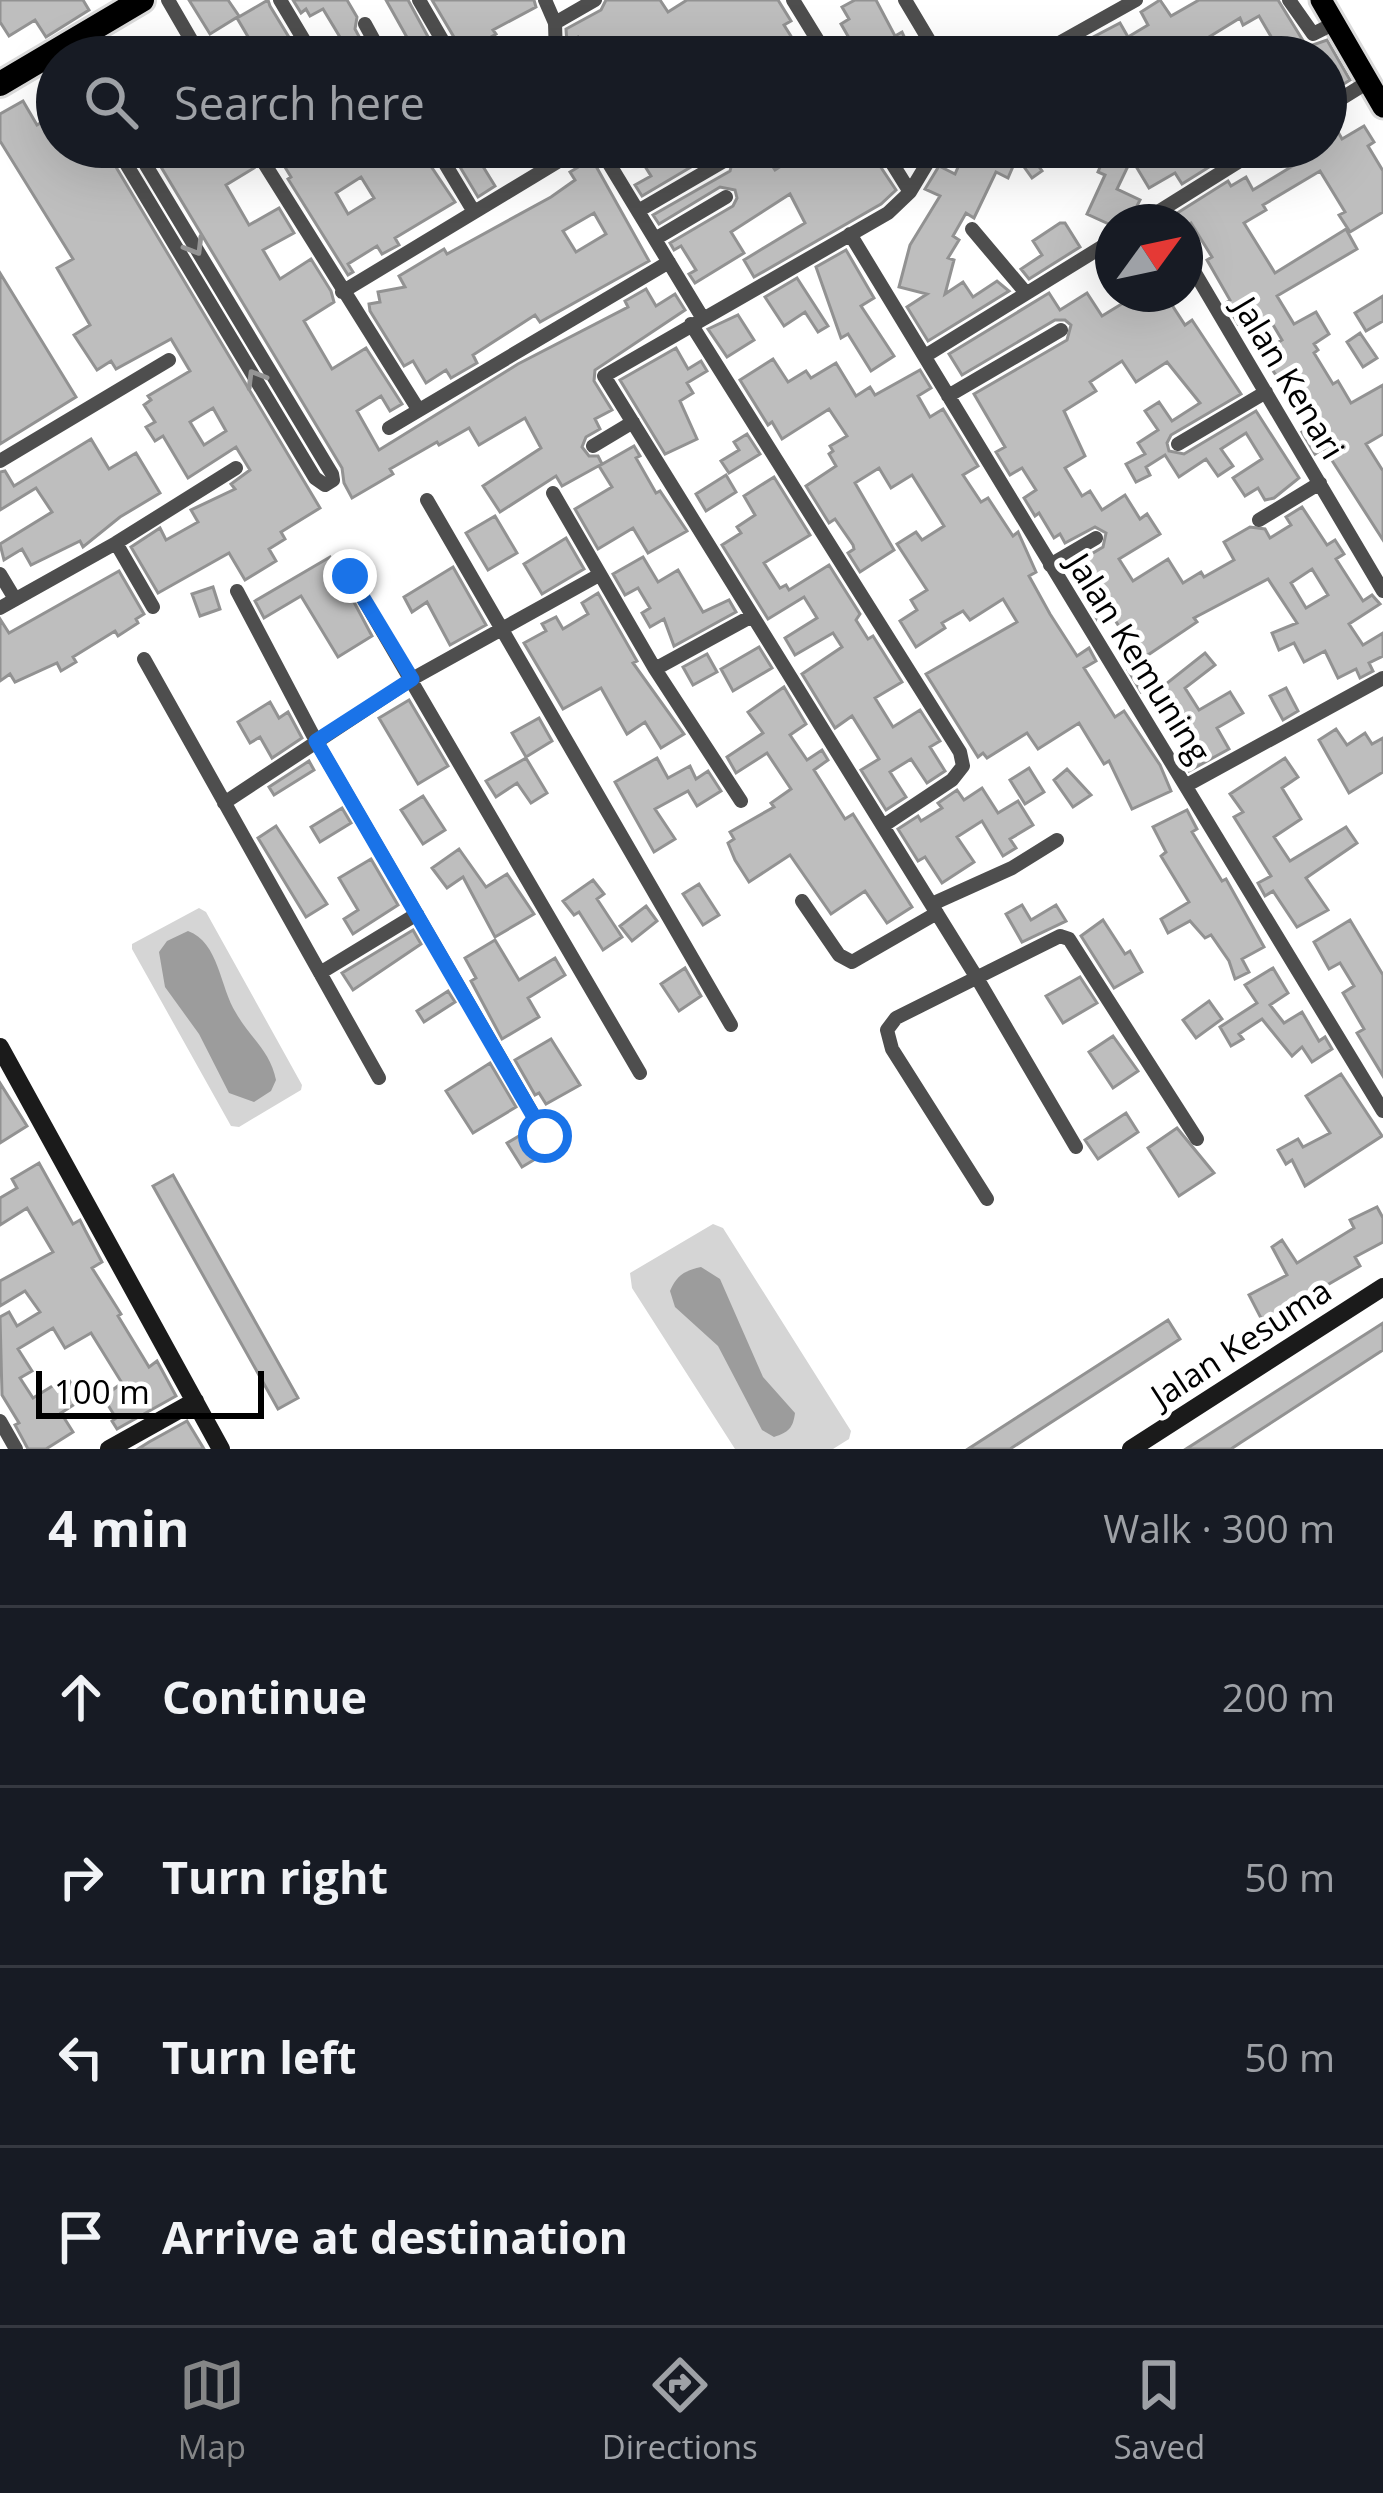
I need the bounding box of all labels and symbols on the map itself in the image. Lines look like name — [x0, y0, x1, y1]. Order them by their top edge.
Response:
north arrow — [1095, 204, 1203, 312]
one-way arrow — [181, 234, 203, 256]
street label: Jalan Kenari — [1222, 286, 1356, 467]
one-way arrow — [247, 369, 269, 391]
street label: Jalan Kemuning — [1055, 542, 1222, 771]
route end — [323, 549, 377, 603]
route start — [518, 1109, 572, 1163]
street label: Jalan Kesuma — [1139, 1268, 1339, 1419]
scale bar — [36, 1365, 264, 1418]

